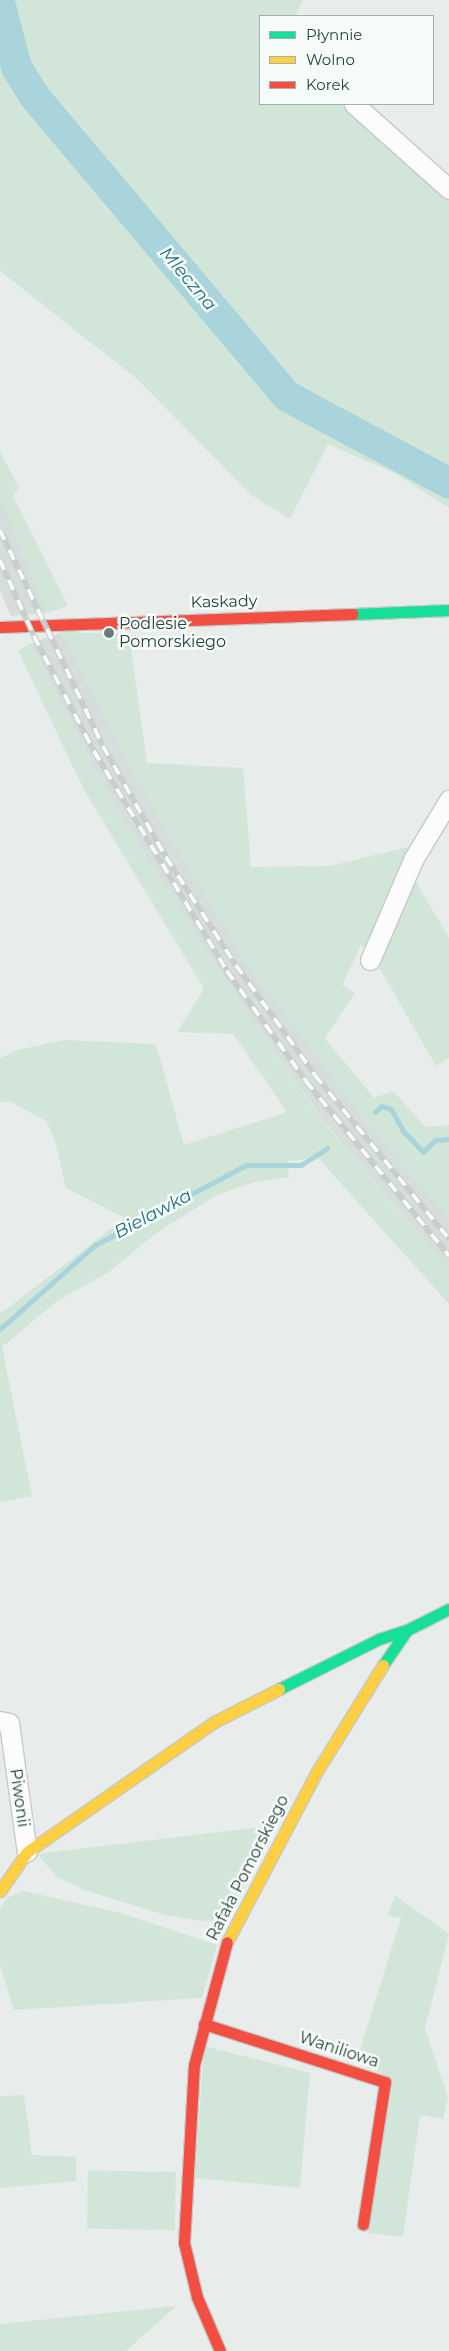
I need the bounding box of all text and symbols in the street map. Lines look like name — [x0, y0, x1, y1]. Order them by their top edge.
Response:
legend — [259, 15, 434, 105]
text: Płynnie — [306, 25, 362, 44]
text: Wolno — [306, 50, 355, 69]
text: Korek — [306, 75, 350, 94]
water label: Mleczna — [155, 243, 221, 315]
street label: Kaskady — [190, 592, 258, 612]
place label: Podlesie Pomorskiego — [119, 614, 226, 652]
marker: Podlesie Pomorskiego — [103, 627, 115, 639]
water label: Bielawka — [111, 1185, 195, 1243]
street label: Piwonii — [5, 1767, 33, 1829]
street label: Rafała Pomorskiego — [203, 1792, 293, 1944]
street label: Waniliowa — [297, 2028, 381, 2072]

